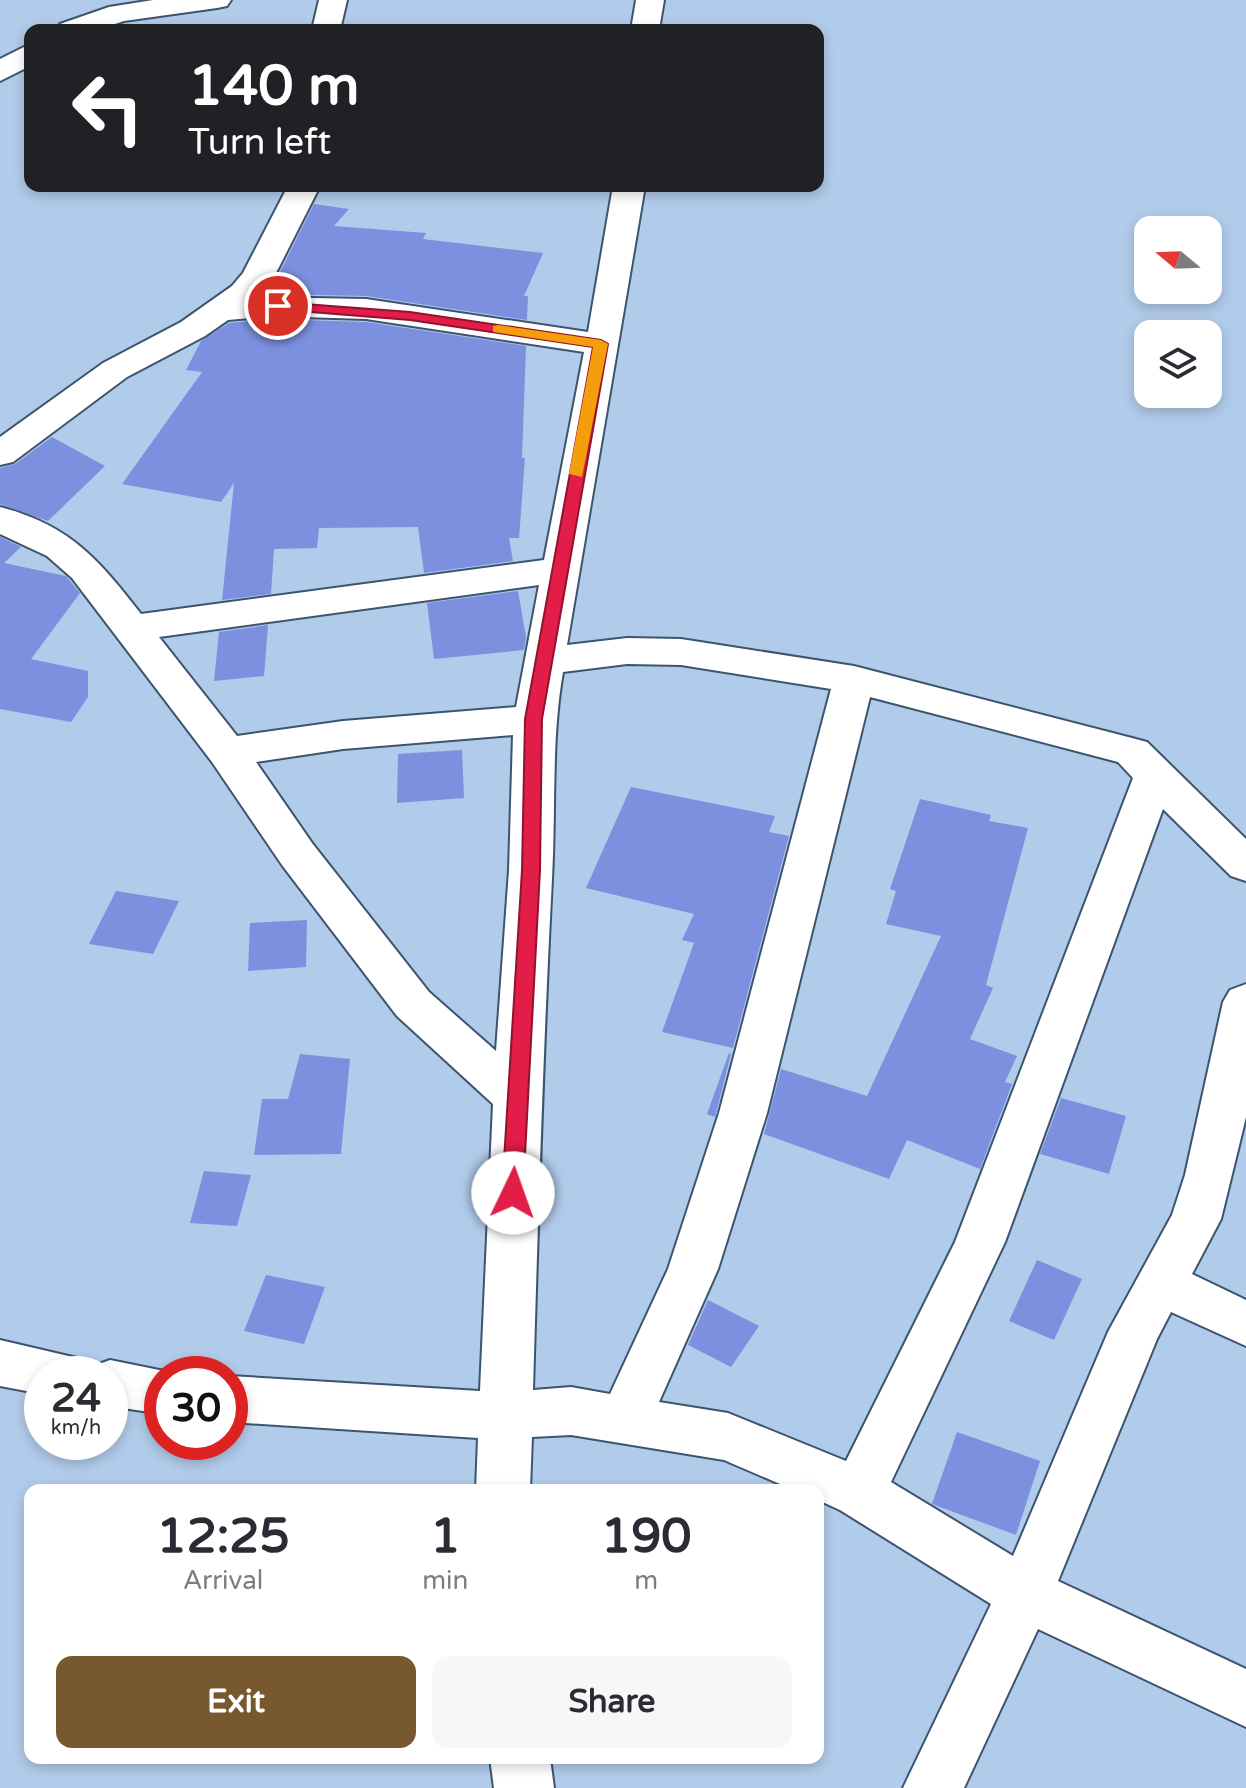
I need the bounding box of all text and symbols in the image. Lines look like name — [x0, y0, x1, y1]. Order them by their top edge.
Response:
text: 140 m — [188, 53, 359, 120]
icon: left — [56, 56, 160, 160]
text: Turn left — [188, 121, 331, 164]
north arrow — [1134, 216, 1222, 304]
map controls — [1134, 216, 1222, 408]
pin — [244, 272, 312, 340]
icon: arrive — [256, 284, 300, 328]
button: layers — [1134, 320, 1222, 408]
position arrow — [471, 1151, 555, 1235]
speed limit sign: 30 — [144, 1356, 248, 1460]
text: 24 — [51, 1374, 101, 1422]
text: km/h — [51, 1416, 101, 1440]
text: 12:25 — [157, 1508, 290, 1566]
text: 1 — [430, 1508, 460, 1566]
text: 190 — [601, 1508, 691, 1566]
text: Arrival — [183, 1565, 263, 1596]
text: min — [422, 1565, 468, 1596]
text: m — [634, 1565, 658, 1596]
button: Exit — [56, 1656, 416, 1748]
button: Share — [432, 1656, 792, 1748]

